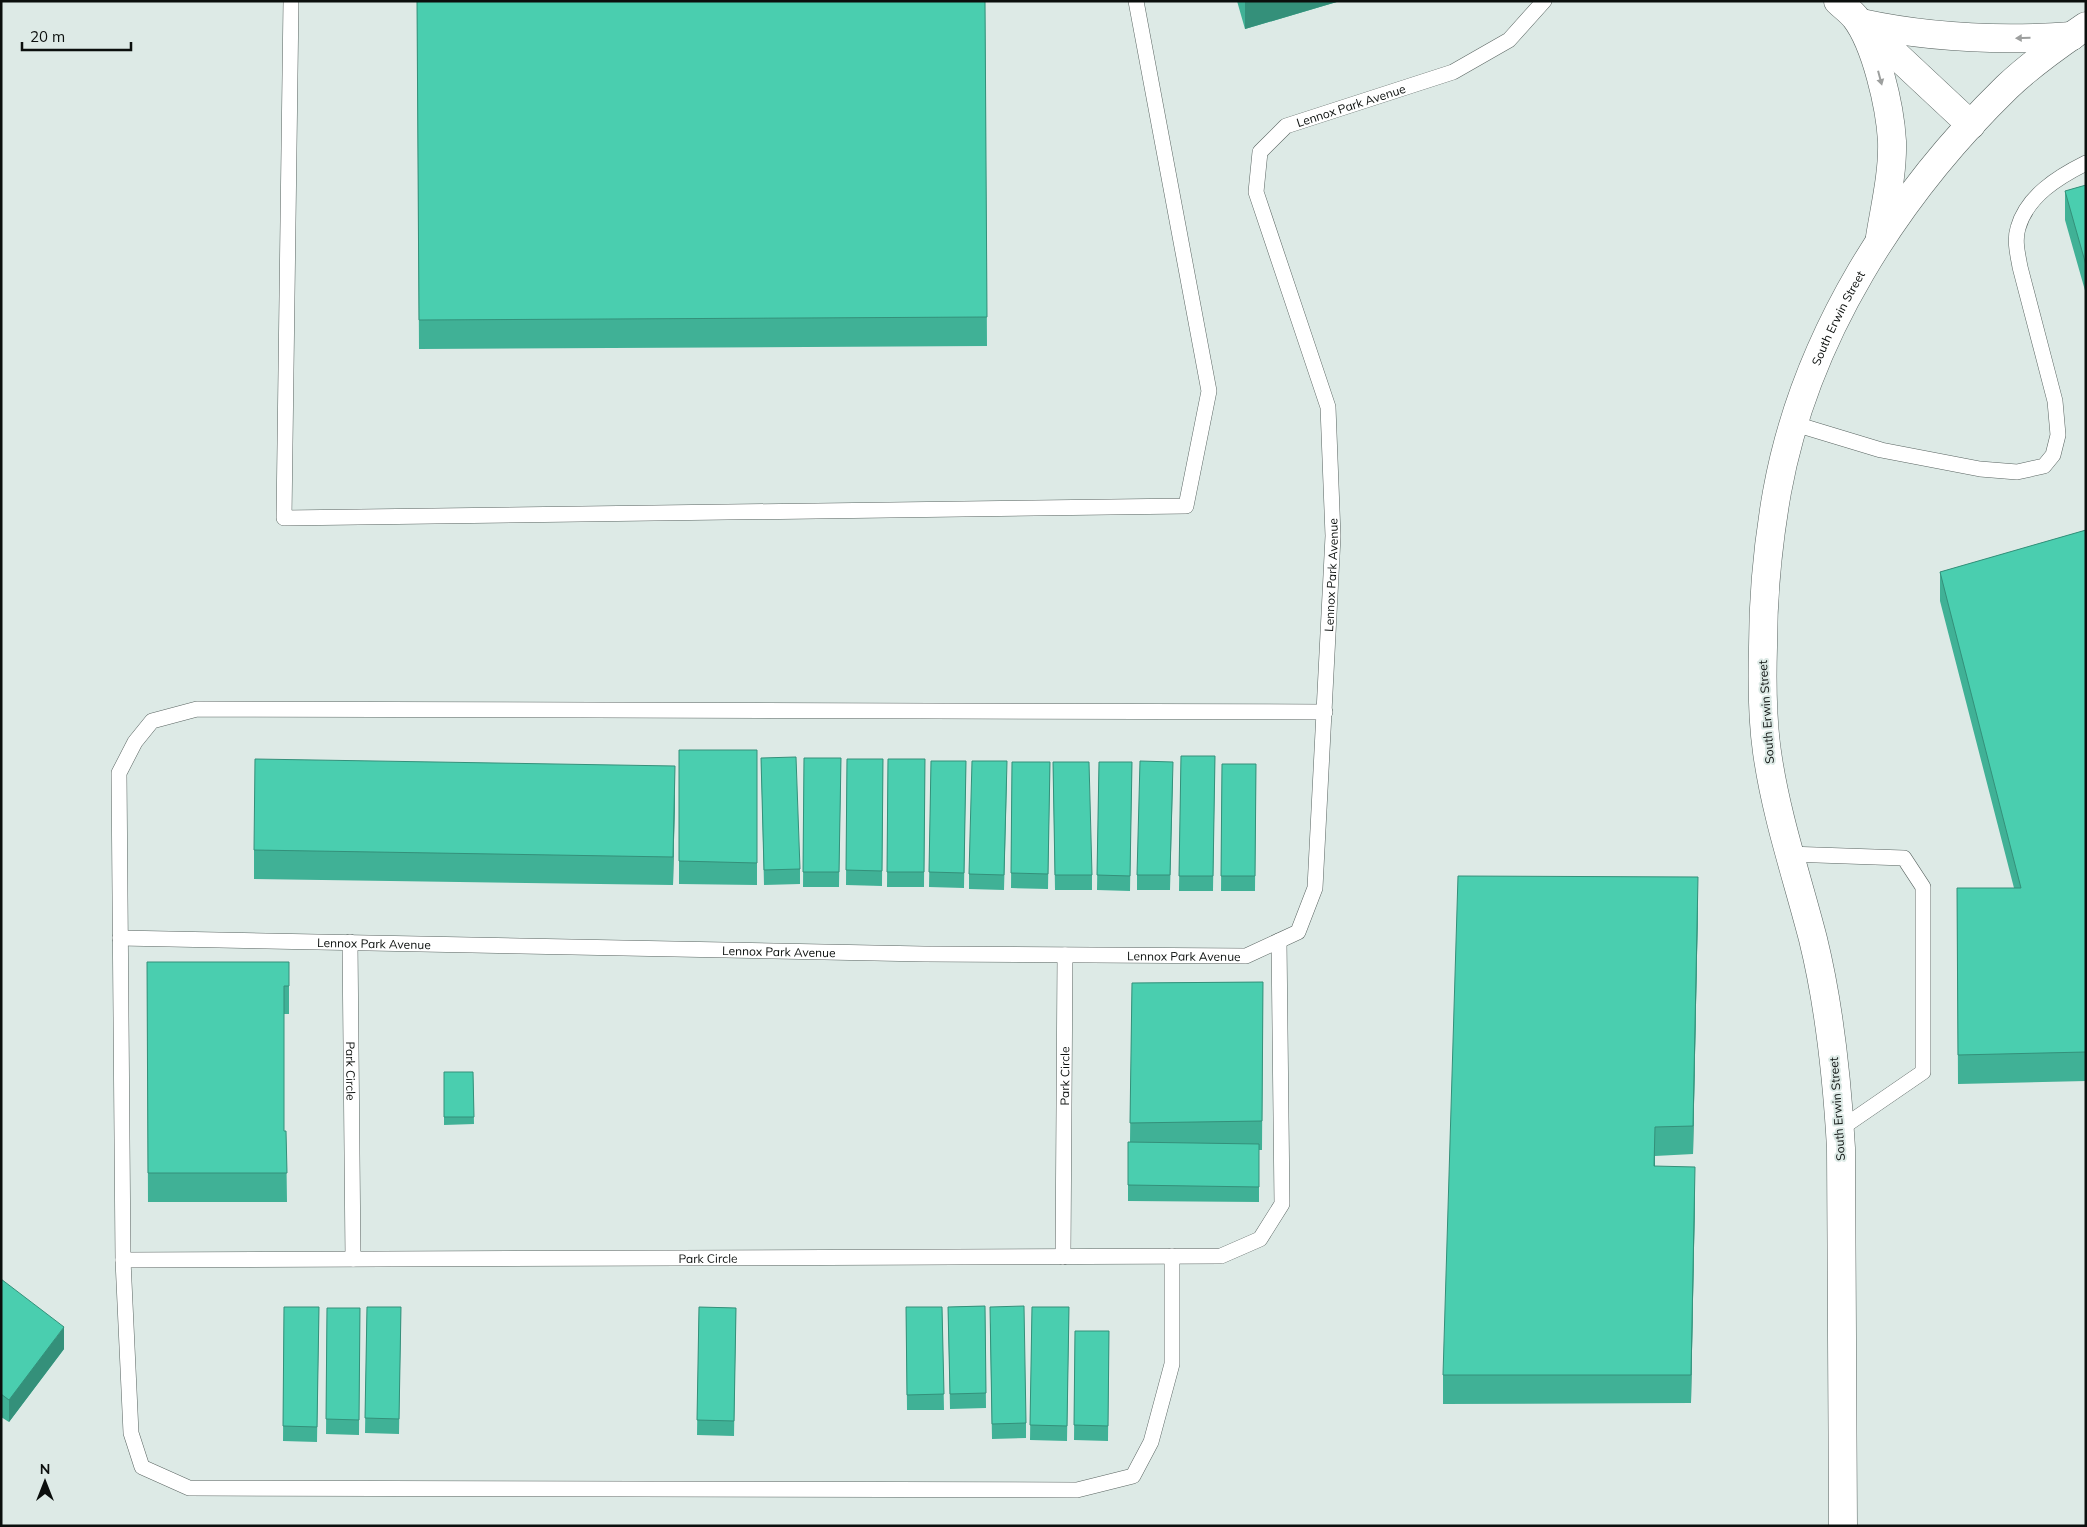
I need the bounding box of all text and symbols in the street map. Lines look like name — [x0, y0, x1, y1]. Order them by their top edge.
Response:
scale bar — [22, 20, 131, 52]
text: 20 m — [30, 27, 65, 46]
one-way arrow — [2015, 34, 2031, 42]
one-way arrow — [1877, 71, 1885, 86]
street label: Lennox Park Avenue — [1294, 80, 1407, 130]
street label: South Erwin Street — [1808, 268, 1868, 368]
street label: Lennox Park Avenue — [1321, 518, 1341, 632]
street label: South Erwin Street — [1755, 660, 1777, 764]
street label: Lennox Park Avenue — [317, 934, 431, 952]
street label: Lennox Park Avenue — [722, 942, 836, 960]
street label: Lennox Park Avenue — [1127, 948, 1241, 963]
street label: Park Circle — [343, 1041, 359, 1101]
street label: Park Circle — [1057, 1046, 1072, 1106]
street label: South Erwin Street — [1826, 1057, 1848, 1161]
street label: Park Circle — [678, 1250, 738, 1265]
north arrow — [20, 1457, 70, 1507]
text: N — [40, 1460, 50, 1478]

